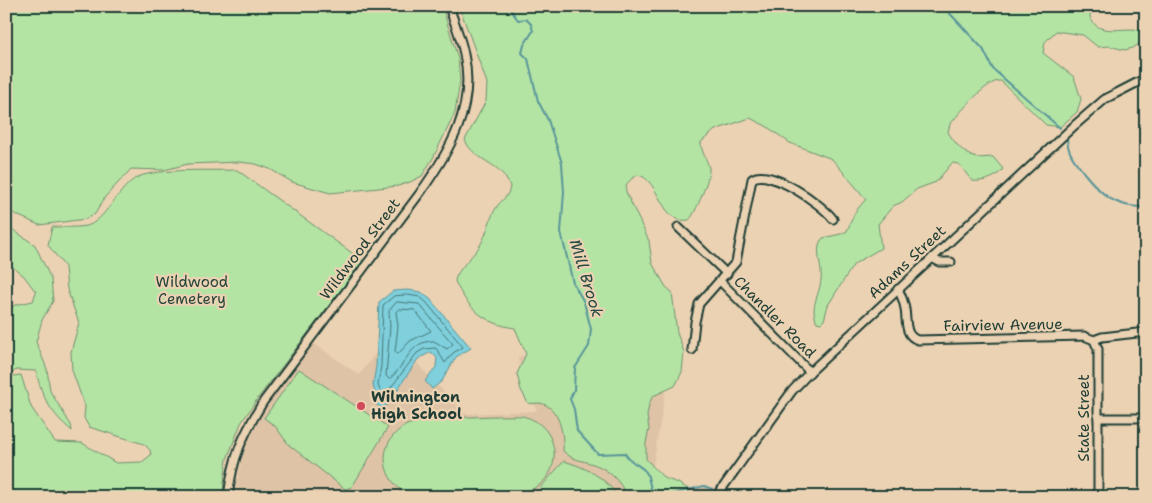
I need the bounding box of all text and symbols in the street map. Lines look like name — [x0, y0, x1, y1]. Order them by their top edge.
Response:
street label: Wildwood Street — [315, 194, 405, 304]
street label: Adams Street — [864, 221, 950, 303]
water label: Mill Brook — [565, 237, 608, 320]
park label: Wildwood Cemetery — [156, 272, 229, 309]
street label: Chandler Road — [730, 272, 821, 363]
street label: Fairview Avenue — [943, 314, 1063, 336]
street label: State Street — [1074, 374, 1094, 462]
place label: Wilmington High School — [371, 387, 462, 424]
marker: Wilmington High School — [355, 400, 367, 412]

